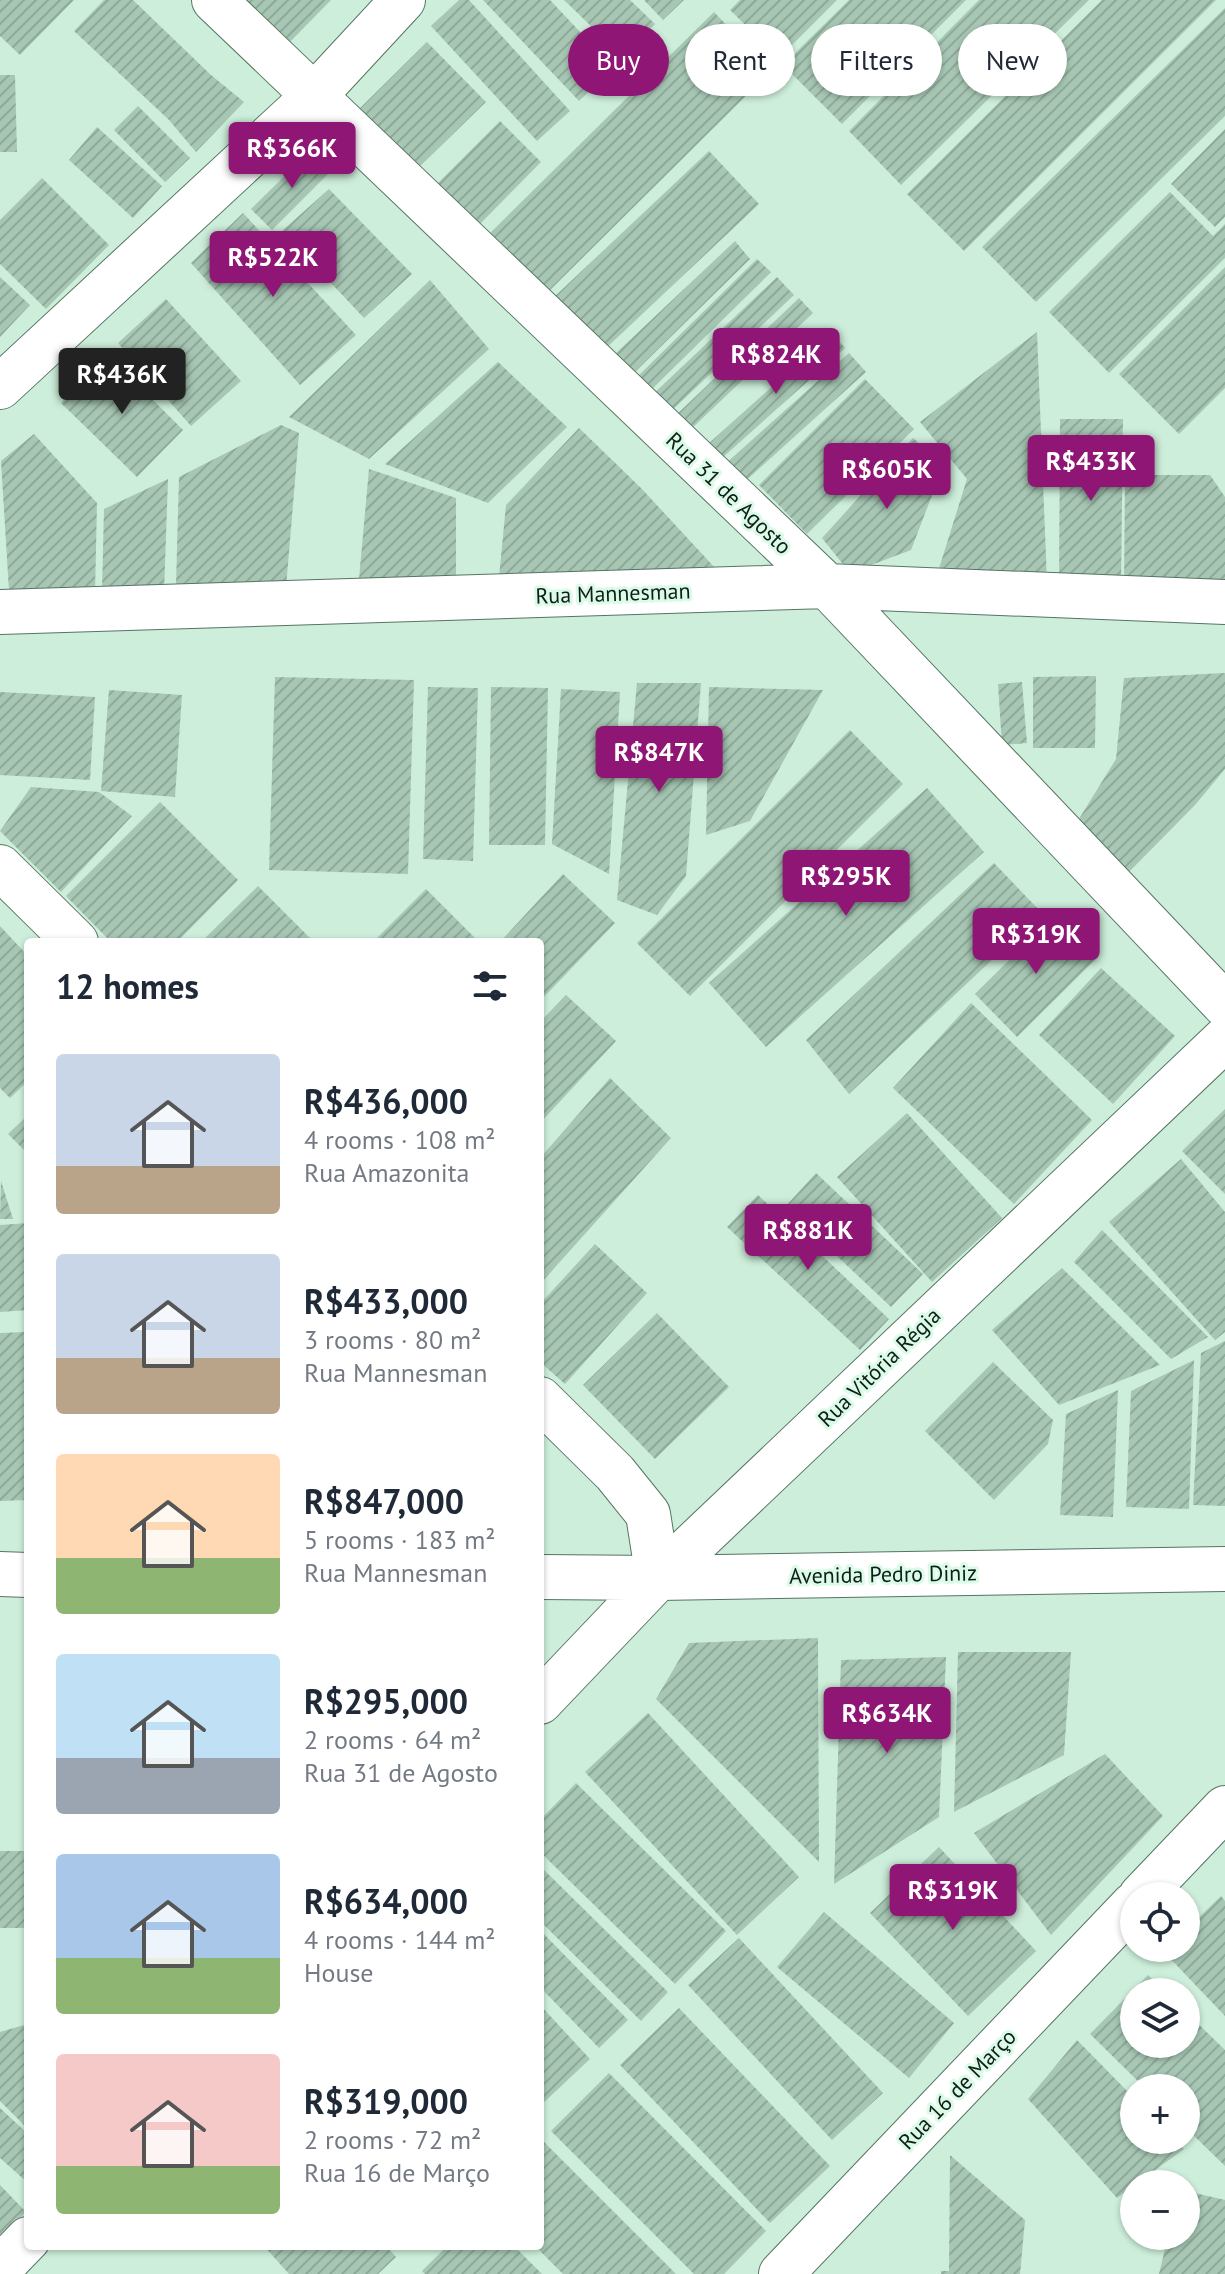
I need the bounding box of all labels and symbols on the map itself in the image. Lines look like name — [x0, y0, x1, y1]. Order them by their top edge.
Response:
pin: R$366K — [227, 122, 357, 190]
pin: R$522K — [208, 231, 338, 299]
pin: R$824K — [711, 328, 841, 396]
pin: R$436K — [57, 348, 187, 416]
street label: Rua 31 de Agosto — [660, 426, 798, 560]
pin: R$433K — [1026, 435, 1156, 503]
pin: R$605K — [822, 443, 952, 511]
street label: Rua Mannesman — [535, 576, 691, 610]
pin: R$847K — [594, 726, 724, 794]
pin: R$295K — [781, 850, 911, 918]
pin: R$319K — [971, 908, 1101, 976]
pin: R$881K — [743, 1204, 873, 1272]
street label: Rua Vitória Régia — [812, 1301, 946, 1433]
street label: Avenida Pedro Diniz — [789, 1558, 977, 1590]
pin: R$634K — [822, 1687, 952, 1755]
pin: R$319K — [888, 1864, 1018, 1932]
street label: Rua 16 de Março — [892, 2023, 1022, 2155]

